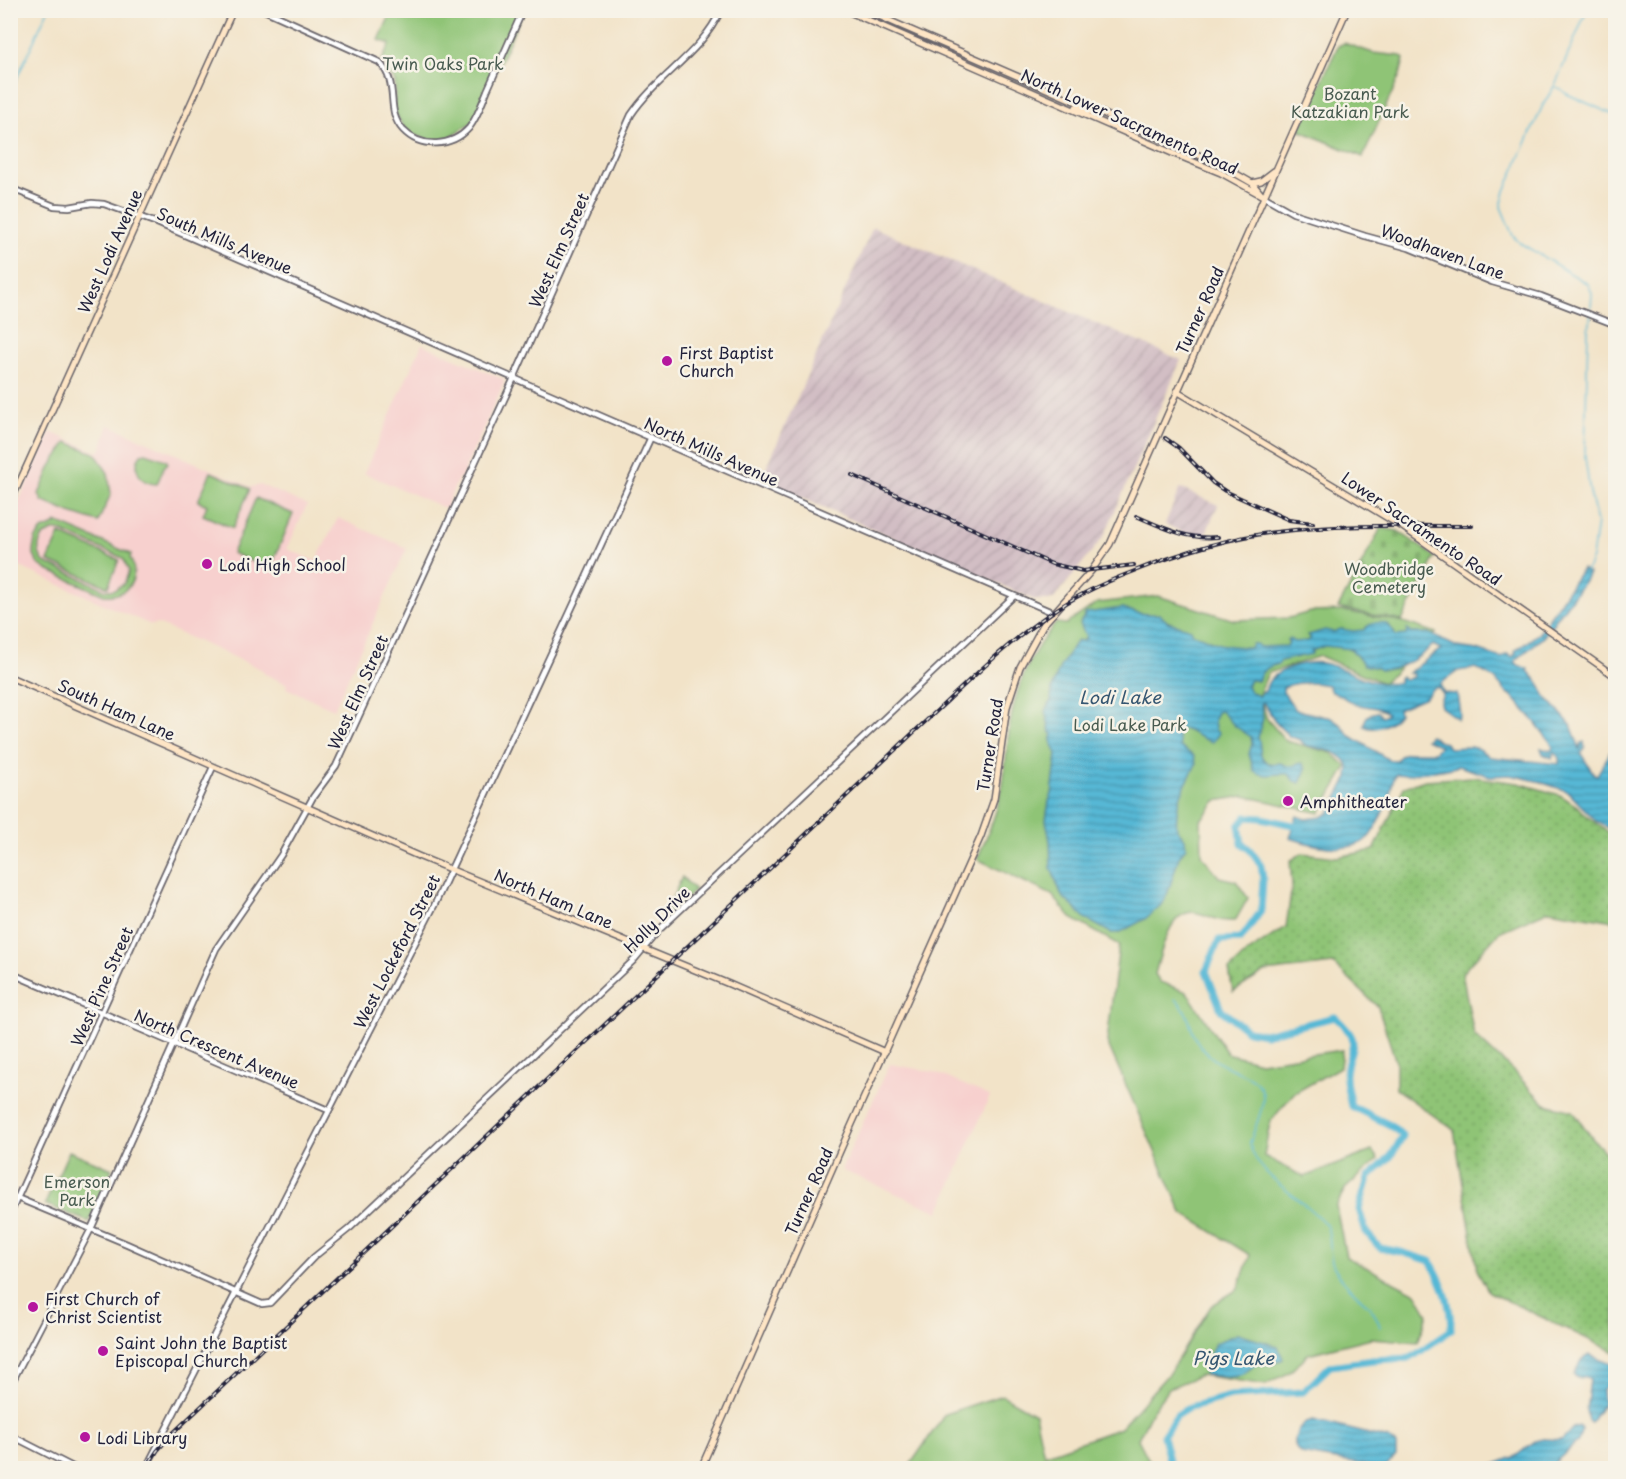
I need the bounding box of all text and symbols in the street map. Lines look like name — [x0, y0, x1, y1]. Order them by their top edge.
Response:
park label: Twin Oaks Park — [382, 51, 504, 75]
street label: North Lower Sacramento Road — [1017, 62, 1243, 180]
park label: Bozant Katzakian Park — [1291, 81, 1410, 123]
street label: West Lodi Avenue — [71, 185, 147, 317]
street label: West Elm Street — [522, 188, 594, 311]
street label: South Mills Avenue — [154, 201, 296, 279]
street label: Woodhaven Lane — [1378, 217, 1508, 285]
street label: Turner Road — [1169, 262, 1229, 358]
place label: First Baptist Church — [679, 340, 774, 382]
marker: First Baptist Church — [660, 354, 674, 368]
street label: North Mills Avenue — [641, 411, 783, 491]
street label: Lower Sacramento Road — [1337, 465, 1507, 591]
place label: Lodi High School — [219, 552, 346, 576]
park label: Woodbridge Cemetery — [1344, 556, 1434, 598]
marker: Lodi High School — [200, 557, 214, 571]
street label: West Elm Street — [321, 630, 393, 753]
street label: South Ham Lane — [54, 672, 180, 746]
water label: Lodi Lake — [1079, 683, 1162, 710]
street label: Turner Road — [970, 697, 1008, 793]
park label: Lodi Lake Park — [1073, 712, 1187, 736]
place label: Amphitheater — [1300, 789, 1408, 813]
marker: Amphitheater — [1281, 794, 1295, 808]
street label: North Ham Lane — [491, 862, 617, 934]
street label: West Lockeford Street — [347, 869, 446, 1032]
street label: Holly Drive — [617, 880, 695, 958]
street label: West Pine Street — [64, 922, 138, 1050]
street label: North Crescent Avenue — [131, 1002, 304, 1094]
street label: Turner Road — [778, 1143, 838, 1239]
park label: Emerson Park — [44, 1169, 110, 1211]
place label: First Church of Christ Scientist — [45, 1286, 162, 1328]
marker: First Church of Christ Scientist — [26, 1300, 40, 1314]
place label: Saint John the Baptist Episcopal Church — [115, 1330, 287, 1372]
marker: Saint John the Baptist Episcopal Church — [96, 1344, 110, 1358]
water label: Pigs Lake — [1192, 1344, 1275, 1371]
place label: Lodi Library — [97, 1425, 188, 1449]
marker: Lodi Library — [78, 1430, 92, 1444]

